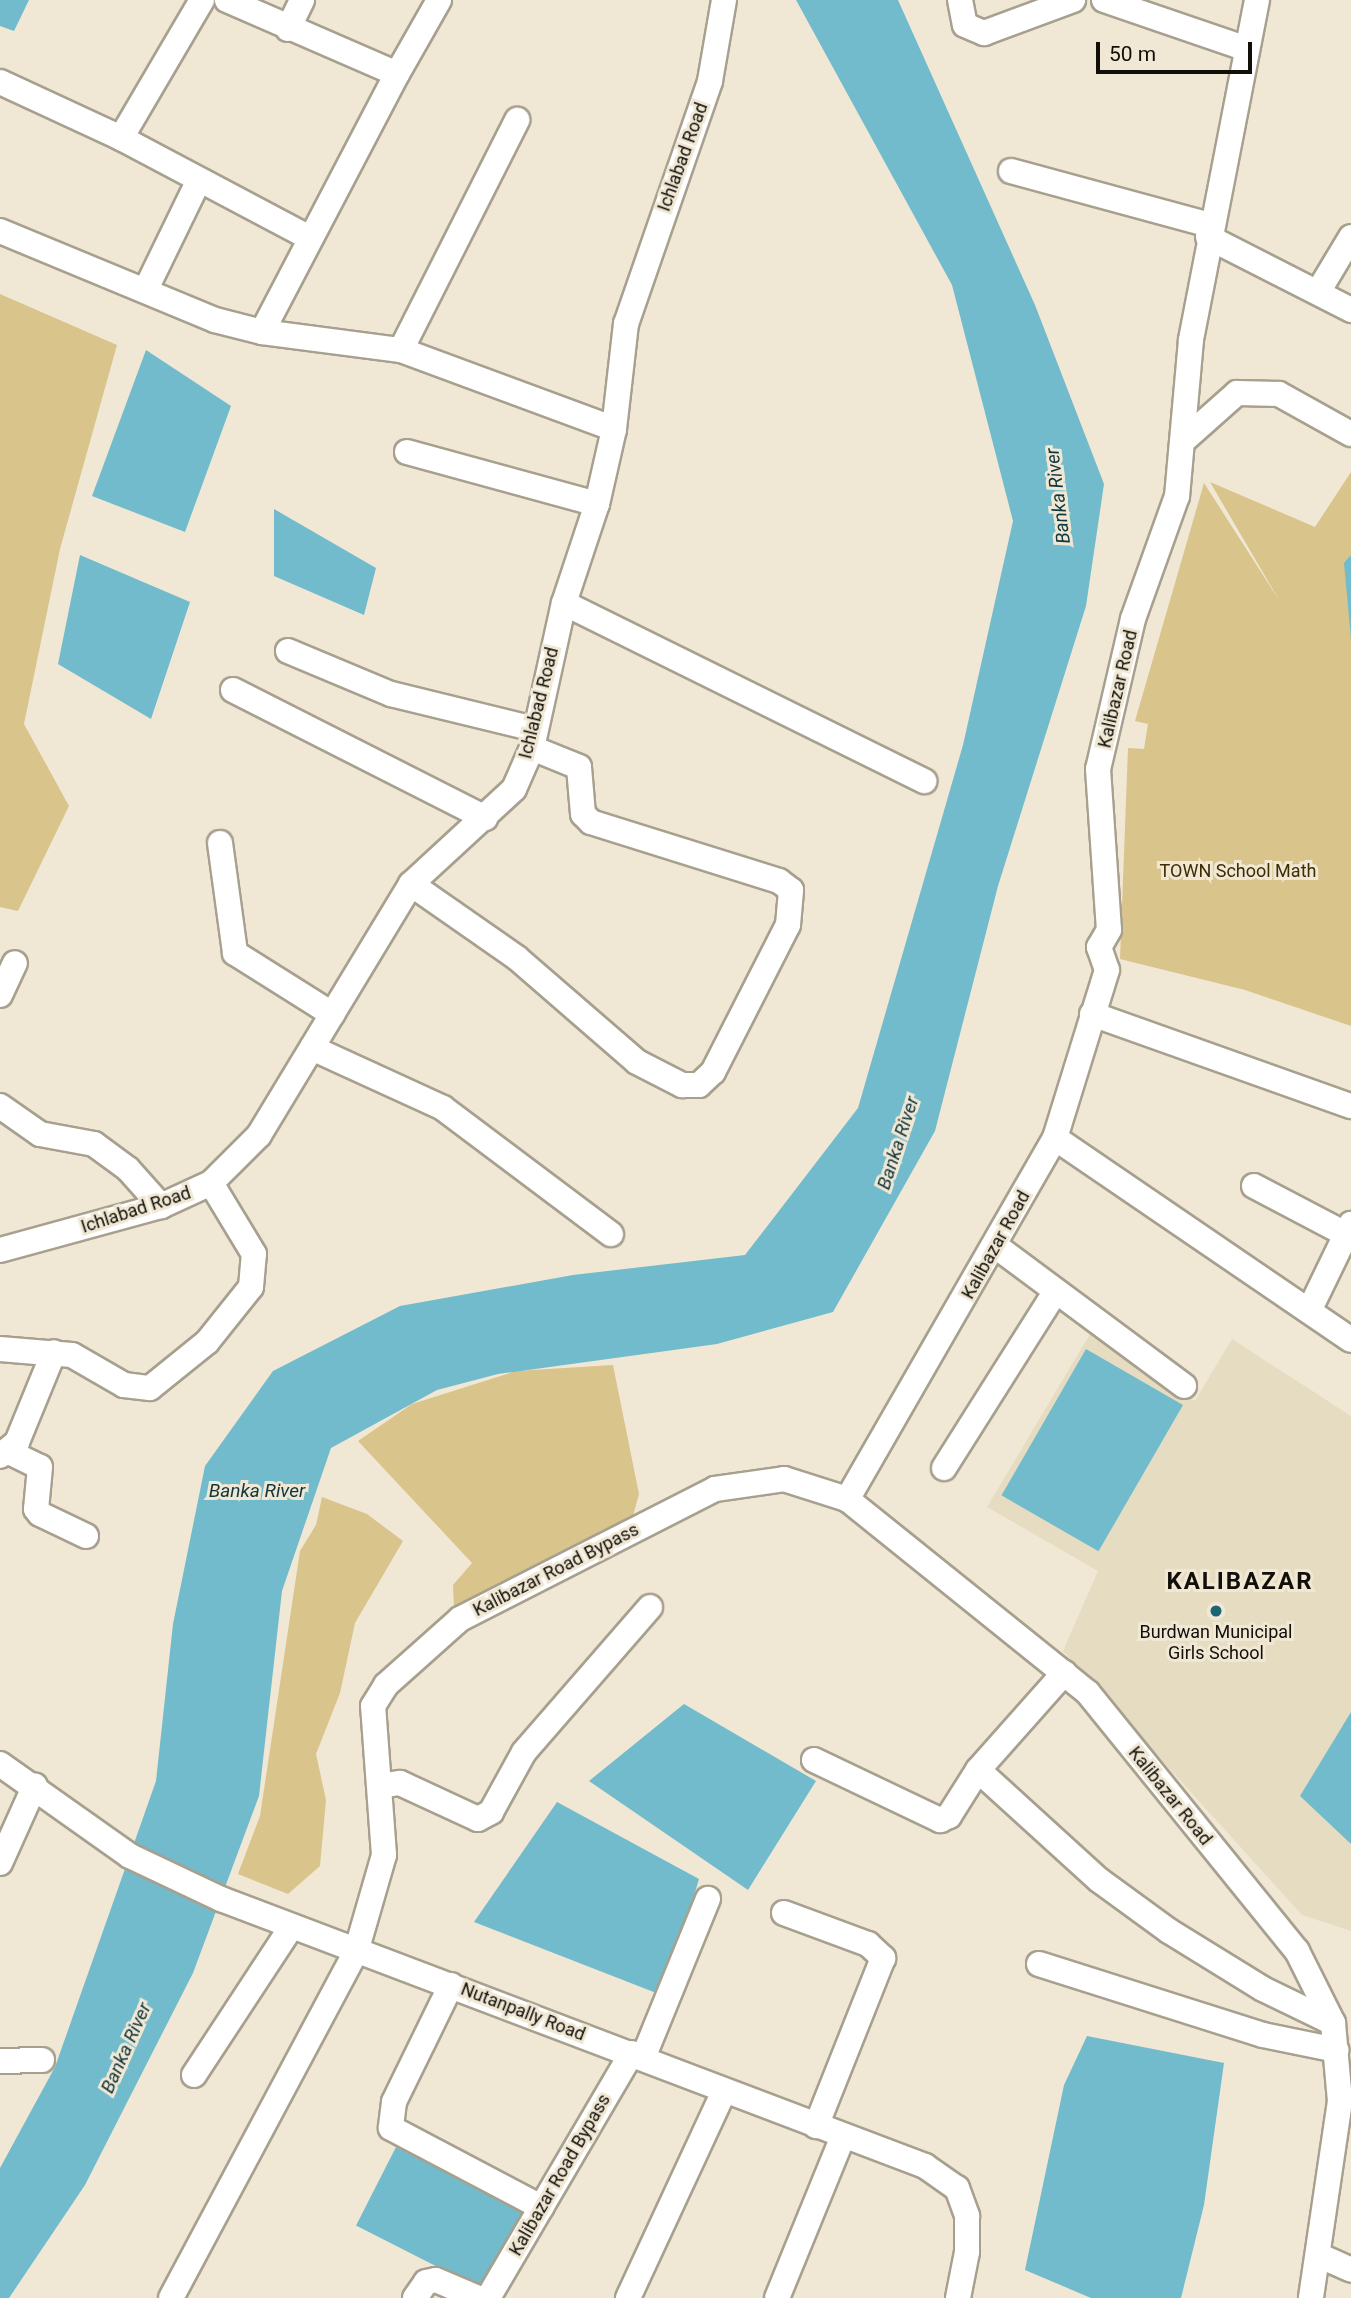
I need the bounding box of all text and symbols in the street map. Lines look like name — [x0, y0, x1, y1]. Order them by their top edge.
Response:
scale bar — [1099, 28, 1255, 72]
text: 50 m — [1109, 42, 1156, 66]
street label: Ichlabad Road — [653, 100, 713, 214]
water label: Banka River — [1041, 447, 1075, 545]
street label: Kalibazar Road — [1094, 628, 1142, 750]
street label: Ichlabad Road — [515, 645, 563, 761]
park label: TOWN School Math — [1160, 860, 1316, 882]
water label: Banka River — [872, 1094, 924, 1192]
street label: Ichlabad Road — [78, 1182, 194, 1238]
street label: Kalibazar Road — [957, 1187, 1035, 1303]
water label: Banka River — [209, 1480, 305, 1502]
street label: Kalibazar Road Bypass — [470, 1519, 642, 1621]
district label: KALIBAZAR — [1168, 1568, 1312, 1596]
marker: Burdwan Municipal Girls School — [1208, 1603, 1224, 1619]
place label: Burdwan Municipal Girls School — [1140, 1622, 1292, 1664]
street label: Kalibazar Road — [1124, 1742, 1216, 1850]
street label: Nutanpally Road — [458, 1978, 588, 2046]
water label: Banka River — [96, 1999, 156, 2097]
street label: Kalibazar Road Bypass — [505, 2090, 615, 2260]

